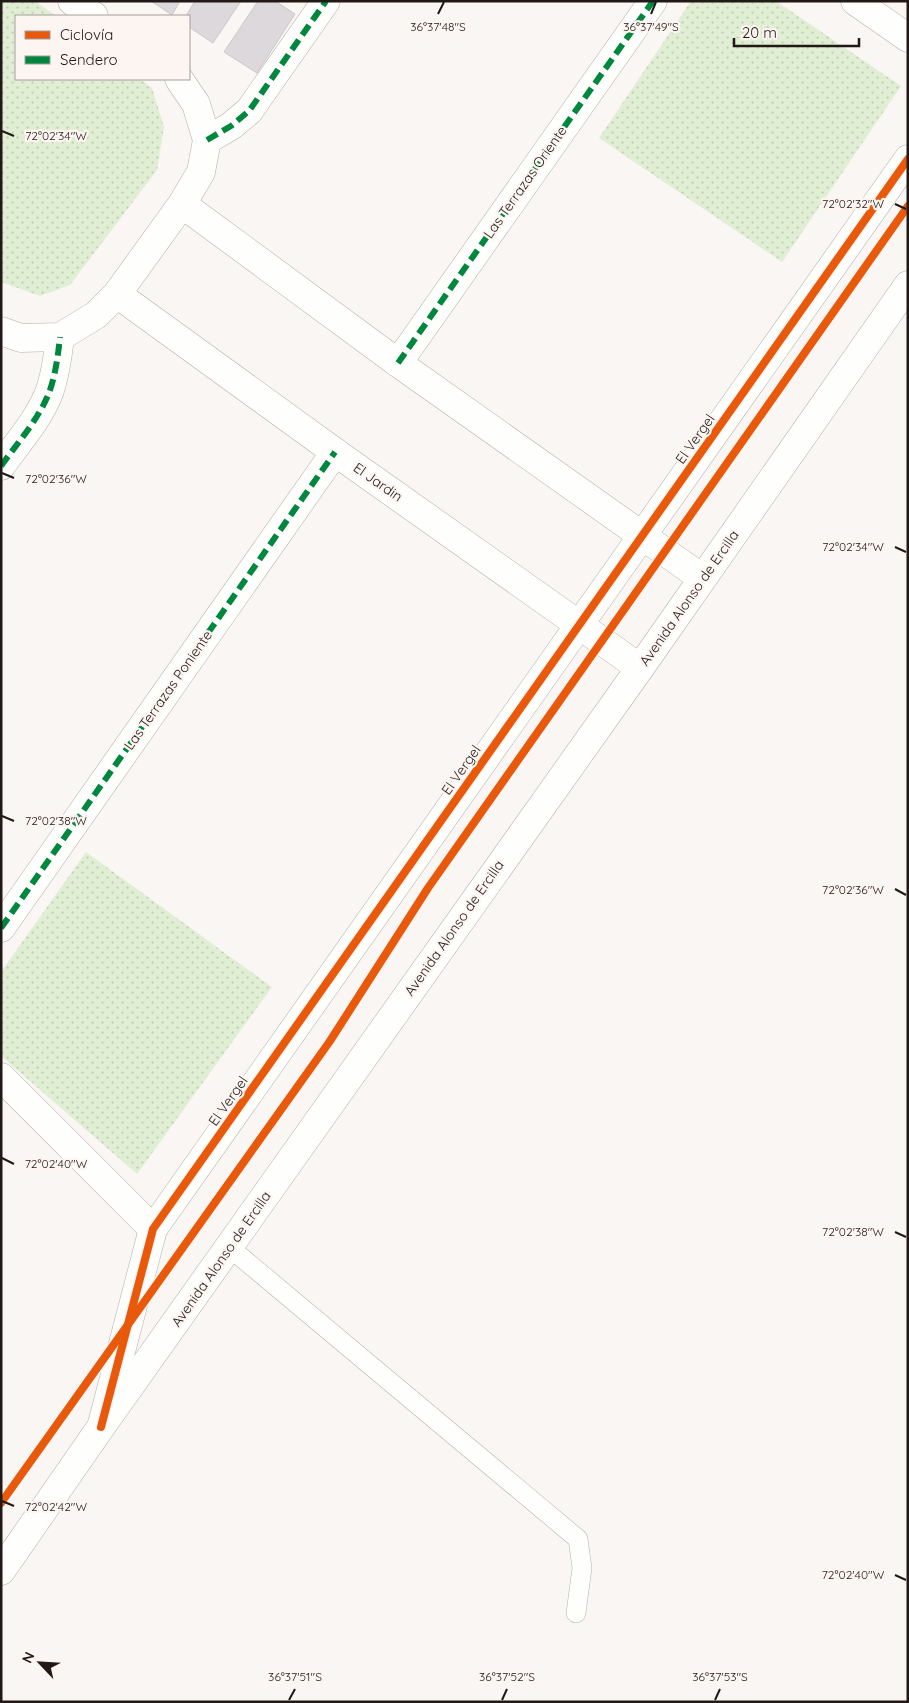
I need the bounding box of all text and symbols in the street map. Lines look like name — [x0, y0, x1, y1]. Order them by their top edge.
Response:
legend — [15, 15, 190, 80]
scale bar — [734, 15, 859, 47]
text: 36°37'48"S — [410, 19, 466, 34]
text: 36°37'49"S — [623, 19, 679, 34]
text: 20 m — [742, 23, 777, 42]
text: Ciclovía — [60, 25, 113, 44]
text: Sendero — [60, 50, 118, 69]
street label: Las Terrazas Oriente — [479, 122, 571, 242]
text: 72°02'34"W — [25, 128, 87, 143]
text: 72°02'32"W — [822, 196, 884, 211]
street label: El Vergel — [671, 411, 719, 467]
street label: El Jardin — [350, 459, 406, 505]
text: 72°02'36"W — [25, 471, 87, 486]
street label: Avenida Alonso de Ercilla — [635, 527, 743, 669]
text: 72°02'34"W — [822, 539, 884, 554]
street label: Las Terrazas Poniente — [120, 627, 216, 753]
street label: El Vergel — [437, 742, 485, 798]
text: 72°02'38"W — [25, 813, 87, 828]
street label: Avenida Alonso de Ercilla — [400, 857, 508, 999]
text: 72°02'36"W — [822, 882, 884, 897]
street label: El Vergel — [204, 1073, 252, 1129]
text: 72°02'40"W — [25, 1156, 88, 1171]
street label: Avenida Alonso de Ercilla — [167, 1188, 275, 1330]
text: 72°02'38"W — [822, 1224, 884, 1239]
text: 72°02'42"W — [25, 1499, 87, 1514]
text: 72°02'40"W — [822, 1567, 885, 1582]
north arrow — [15, 1638, 65, 1688]
text: N — [18, 1649, 39, 1666]
text: 36°37'51"S — [268, 1669, 322, 1684]
text: 36°37'52"S — [479, 1669, 535, 1684]
text: 36°37'53"S — [692, 1669, 748, 1684]

